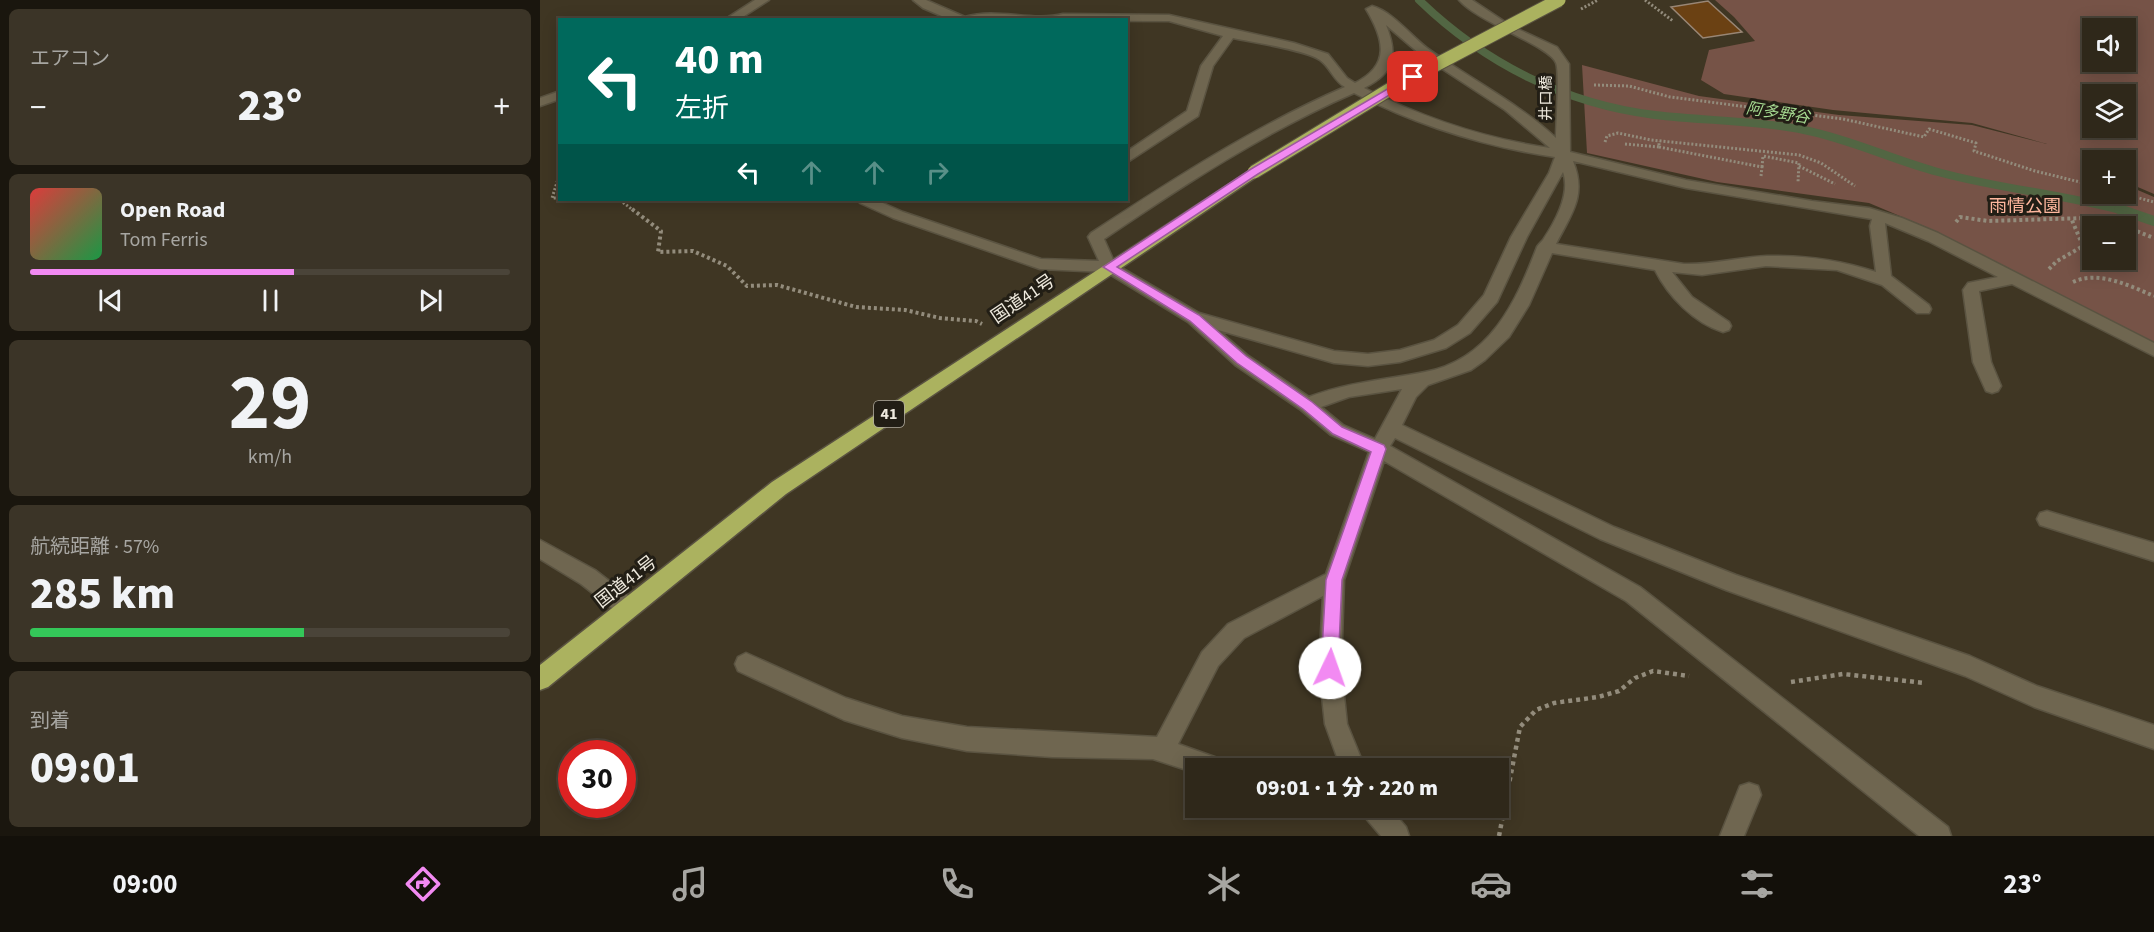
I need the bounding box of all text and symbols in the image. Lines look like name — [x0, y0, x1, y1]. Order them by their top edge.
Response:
map controls — [2082, 18, 2136, 270]
button: sound — [2082, 18, 2136, 72]
text: 40 m — [675, 30, 764, 90]
icon: left — [576, 42, 654, 120]
text: エアコン — [30, 45, 110, 73]
pin — [1387, 51, 1438, 102]
icon: arrive — [1396, 60, 1429, 93]
text: 23° — [238, 74, 302, 138]
street label: 井口橋 — [1536, 75, 1557, 121]
text: − — [30, 84, 46, 131]
text: + — [494, 84, 510, 131]
button: layers — [2082, 84, 2136, 138]
text: 左折 — [675, 89, 729, 128]
water label: 阿多野谷 — [1745, 97, 1813, 129]
button: + — [2082, 150, 2136, 204]
icon: left — [732, 156, 765, 189]
icon: ahead — [795, 156, 828, 189]
icon: ahead — [858, 156, 891, 189]
icon: right — [921, 156, 954, 189]
text: Open Road — [120, 194, 225, 226]
park label: 雨情公園 — [1989, 194, 2061, 219]
button: − — [2082, 216, 2136, 270]
text: Tom Ferris — [120, 226, 208, 254]
street label: 国道41号 — [986, 269, 1060, 329]
icon: previous — [94, 284, 127, 317]
icon: pause — [254, 284, 287, 317]
icon: next — [414, 284, 447, 317]
text: 29 — [229, 348, 311, 459]
road number: 41 — [874, 401, 904, 427]
text: km/h — [248, 443, 292, 471]
text: 航続距離 · 57% — [30, 533, 159, 561]
street label: 国道41号 — [590, 550, 662, 614]
text: 285 km — [30, 562, 175, 626]
position arrow — [1298, 636, 1362, 700]
text: 到着 — [30, 707, 70, 735]
text: 09:01 — [30, 736, 140, 800]
speed limit sign: 30 — [558, 740, 636, 818]
text: 09:01 · 1 分 · 220 m — [1256, 772, 1438, 804]
icon: directions — [402, 863, 444, 905]
icon: music — [669, 863, 711, 905]
icon: phone — [936, 863, 978, 905]
icon: climate — [1203, 863, 1245, 905]
icon: car — [1470, 863, 1512, 905]
icon: filters — [1736, 863, 1778, 905]
text: 09:00 — [112, 865, 178, 904]
text: 23° — [2003, 865, 2042, 904]

